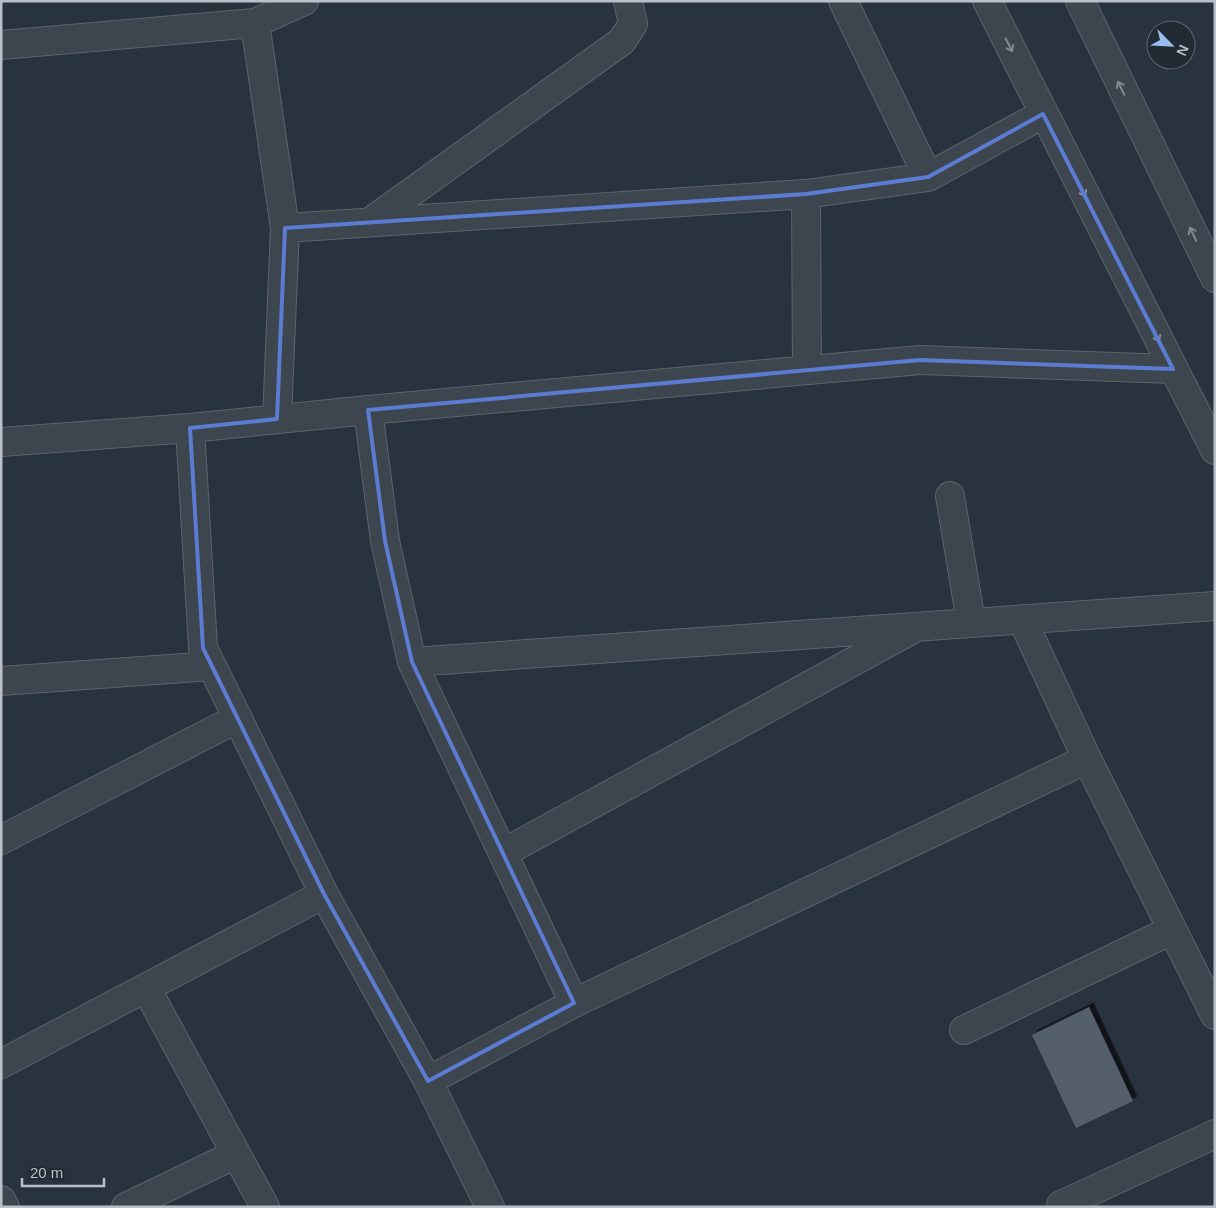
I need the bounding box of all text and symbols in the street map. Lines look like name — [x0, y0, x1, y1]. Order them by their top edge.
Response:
north arrow — [1146, 20, 1196, 70]
one-way arrow — [1005, 37, 1014, 52]
text: N — [1174, 42, 1192, 58]
one-way arrow — [1116, 81, 1126, 96]
one-way arrow — [1078, 182, 1087, 197]
one-way arrow — [1188, 227, 1197, 242]
one-way arrow — [1152, 327, 1161, 342]
scale bar — [22, 1156, 105, 1188]
text: 20 m — [30, 1164, 63, 1181]

